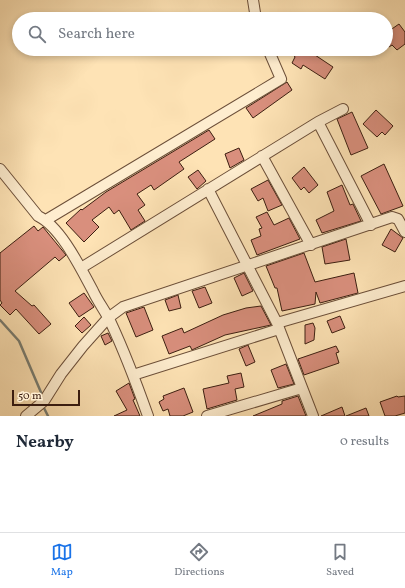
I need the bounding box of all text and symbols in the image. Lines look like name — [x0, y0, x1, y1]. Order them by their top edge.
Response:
search box — [12, 12, 393, 56]
icon: search — [26, 23, 48, 45]
text: Search here — [58, 24, 135, 45]
scale bar — [12, 388, 80, 407]
text: 50 m — [18, 389, 42, 404]
text: Nearby — [16, 431, 74, 454]
text: 0 results — [340, 433, 389, 451]
tab: Map — [51, 541, 73, 580]
tab: Directions — [174, 541, 225, 580]
tab: Saved — [326, 541, 354, 580]

